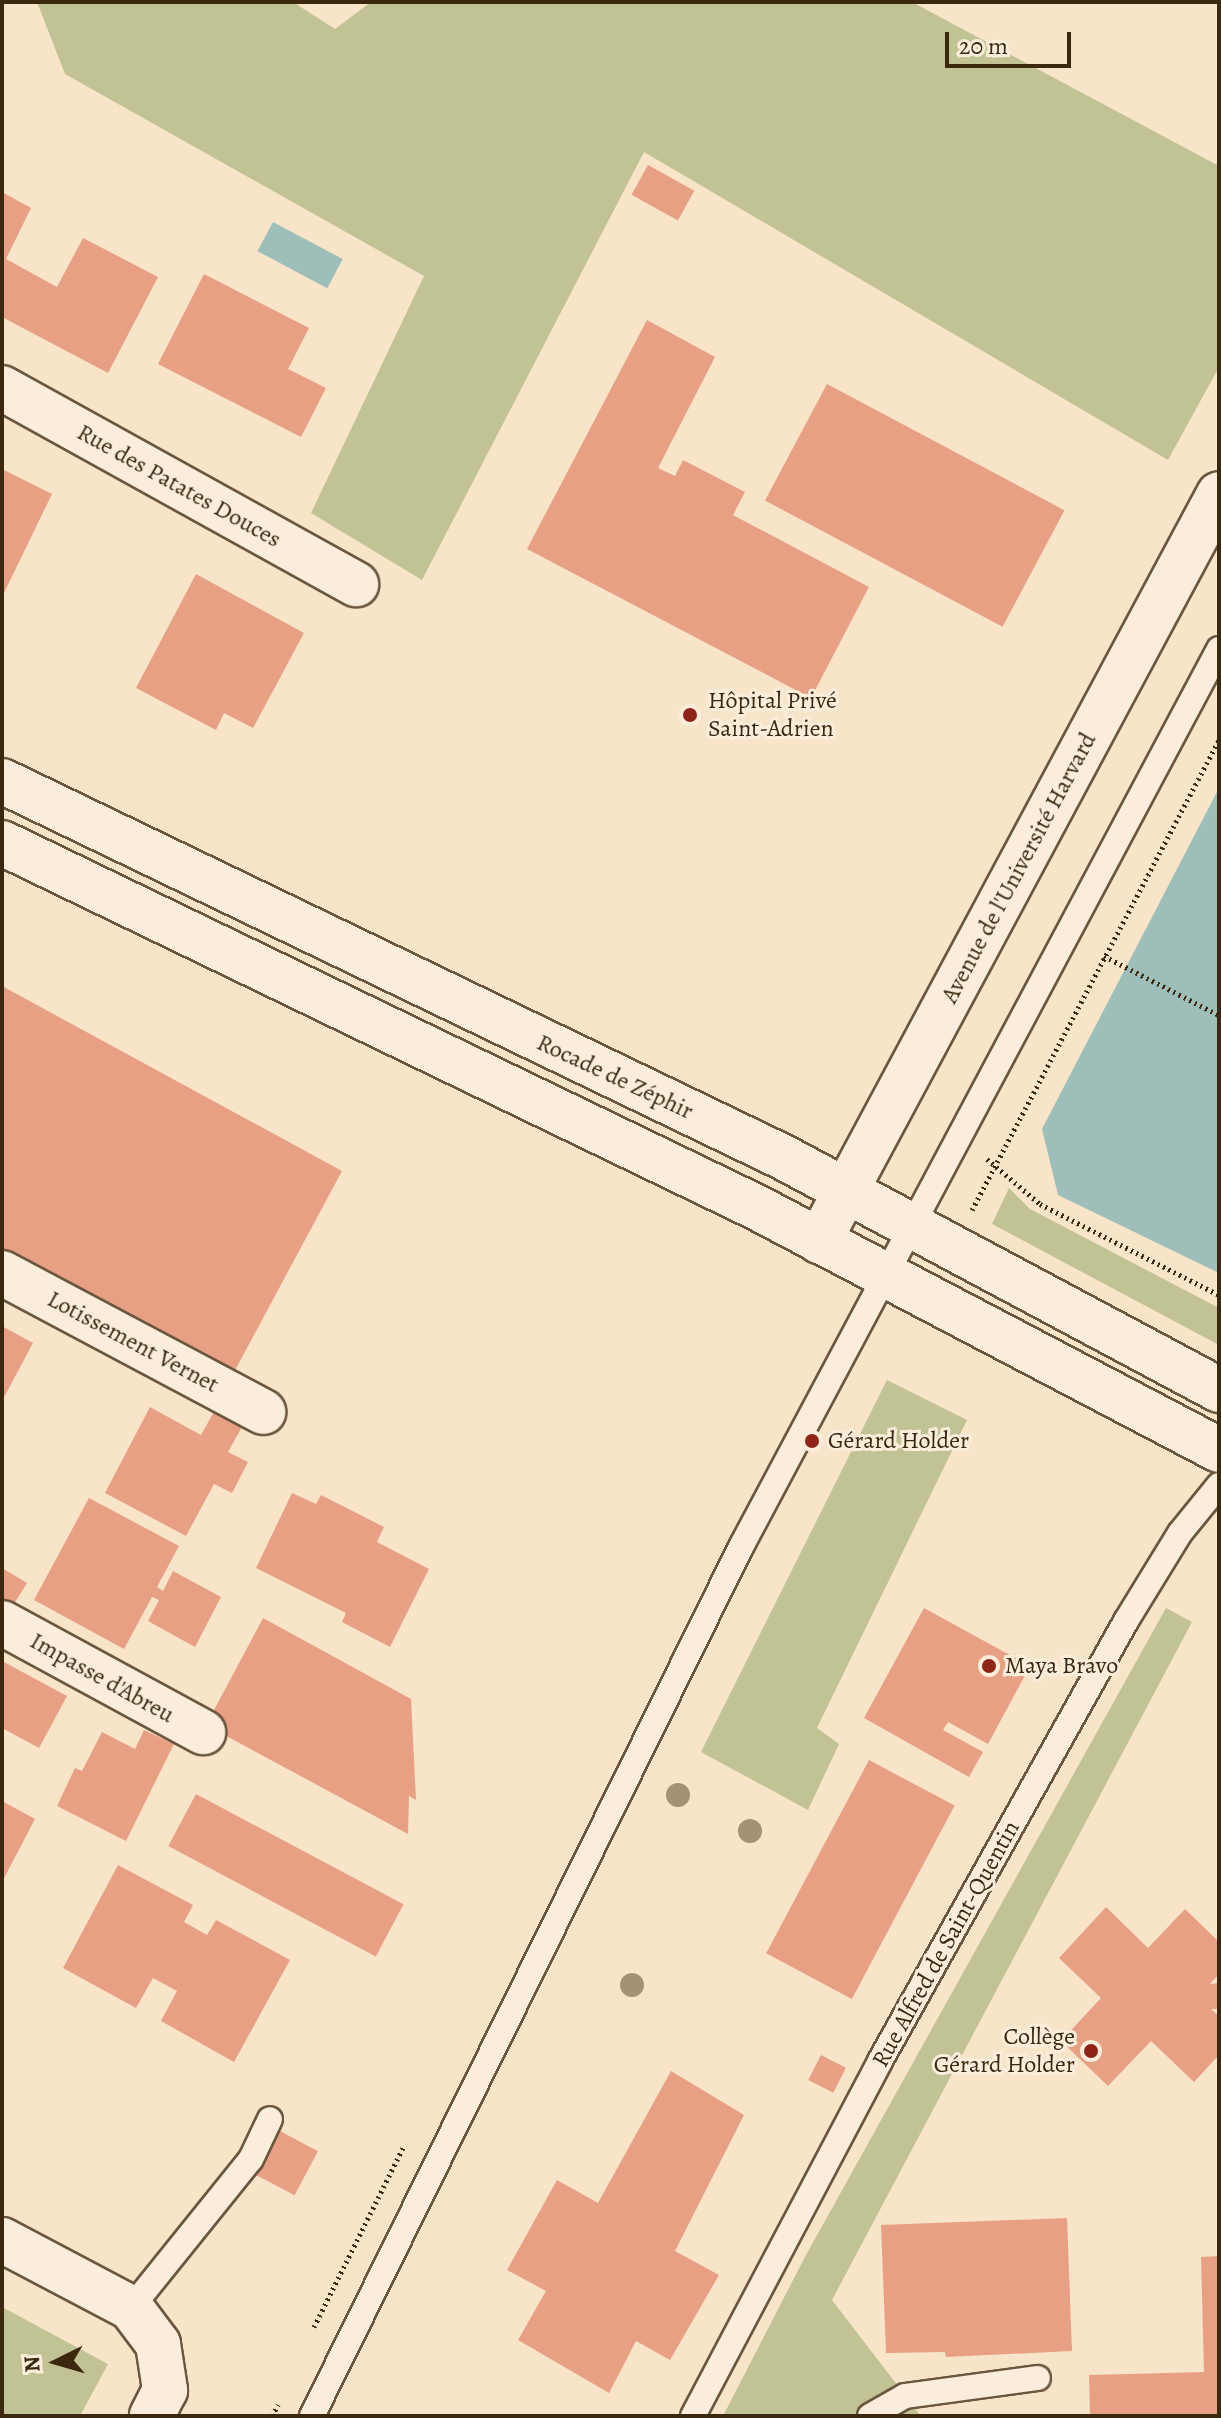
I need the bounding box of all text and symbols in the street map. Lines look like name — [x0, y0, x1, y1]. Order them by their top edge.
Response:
scale bar — [949, 16, 1075, 66]
text: 20 m — [959, 30, 1008, 62]
street label: Rue des Patates Douces — [72, 418, 286, 554]
place label: Hôpital Privé Saint-Adrien — [708, 687, 837, 743]
marker: Hôpital Privé Saint-Adrien — [679, 704, 701, 726]
street label: Avenue de l'Université Harvard — [935, 728, 1103, 1008]
street label: Rocade de Zéphir — [532, 1028, 698, 1126]
street label: Lotissement Vernet — [42, 1285, 224, 1399]
place label: Gérard Holder — [828, 1427, 969, 1455]
marker: Gérard Holder — [803, 1432, 821, 1450]
street label: Impasse d'Abreu — [25, 1627, 179, 1729]
place label: Maya Bravo — [1005, 1652, 1118, 1680]
marker: Maya Bravo — [980, 1657, 998, 1675]
street label: Rue Alfred de Saint-Quentin — [866, 1816, 1026, 2072]
place label: Collège Gérard Holder — [934, 2023, 1075, 2079]
marker: Collège Gérard Holder — [1082, 2042, 1100, 2060]
north arrow — [16, 2322, 96, 2402]
text: N — [16, 2355, 48, 2373]

